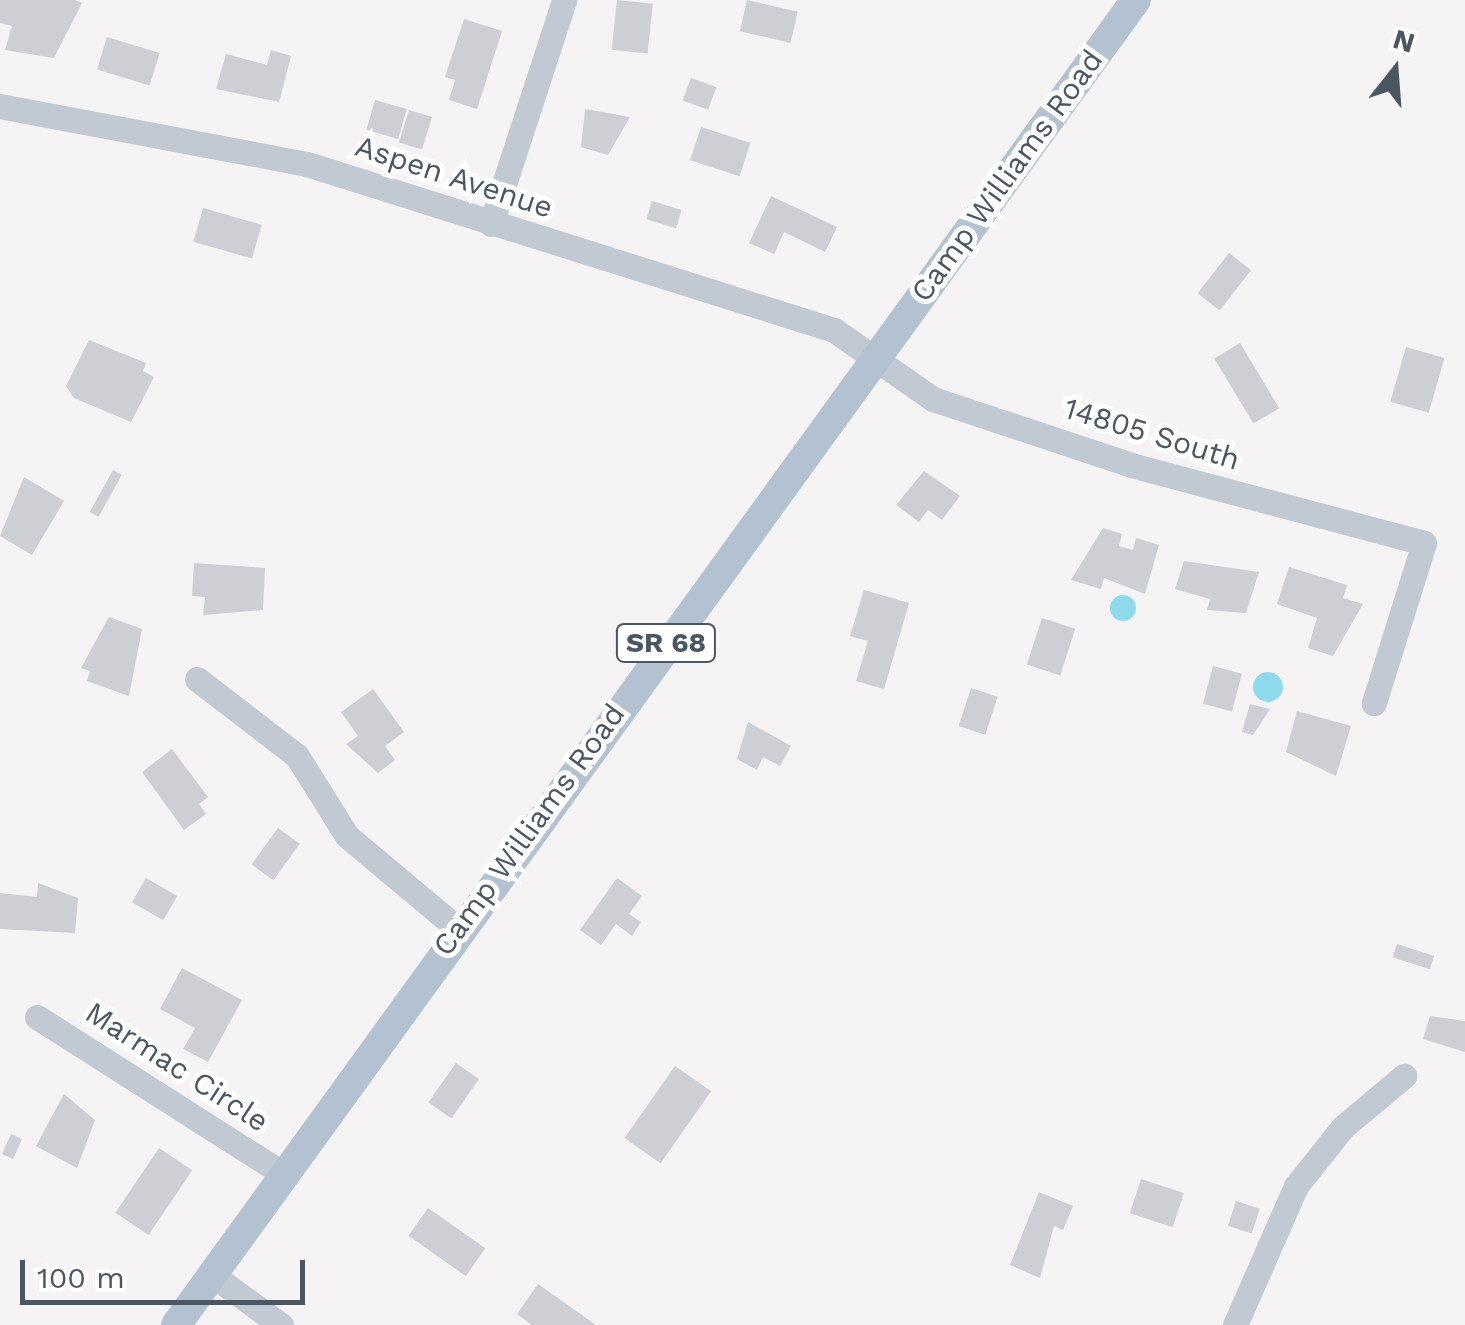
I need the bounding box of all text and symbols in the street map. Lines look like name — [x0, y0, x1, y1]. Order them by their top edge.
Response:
north arrow — [1345, 20, 1445, 120]
text: N — [1389, 22, 1419, 60]
street label: Camp Williams Road — [903, 43, 1111, 309]
street label: Aspen Avenue — [350, 128, 558, 226]
street label: 14805 South — [1060, 390, 1244, 478]
road number: SR 68 — [614, 620, 718, 666]
street label: Camp Williams Road — [425, 697, 633, 963]
street label: Marmac Circle — [79, 994, 275, 1140]
scale bar — [25, 1240, 310, 1302]
text: 100 m — [37, 1260, 125, 1295]

